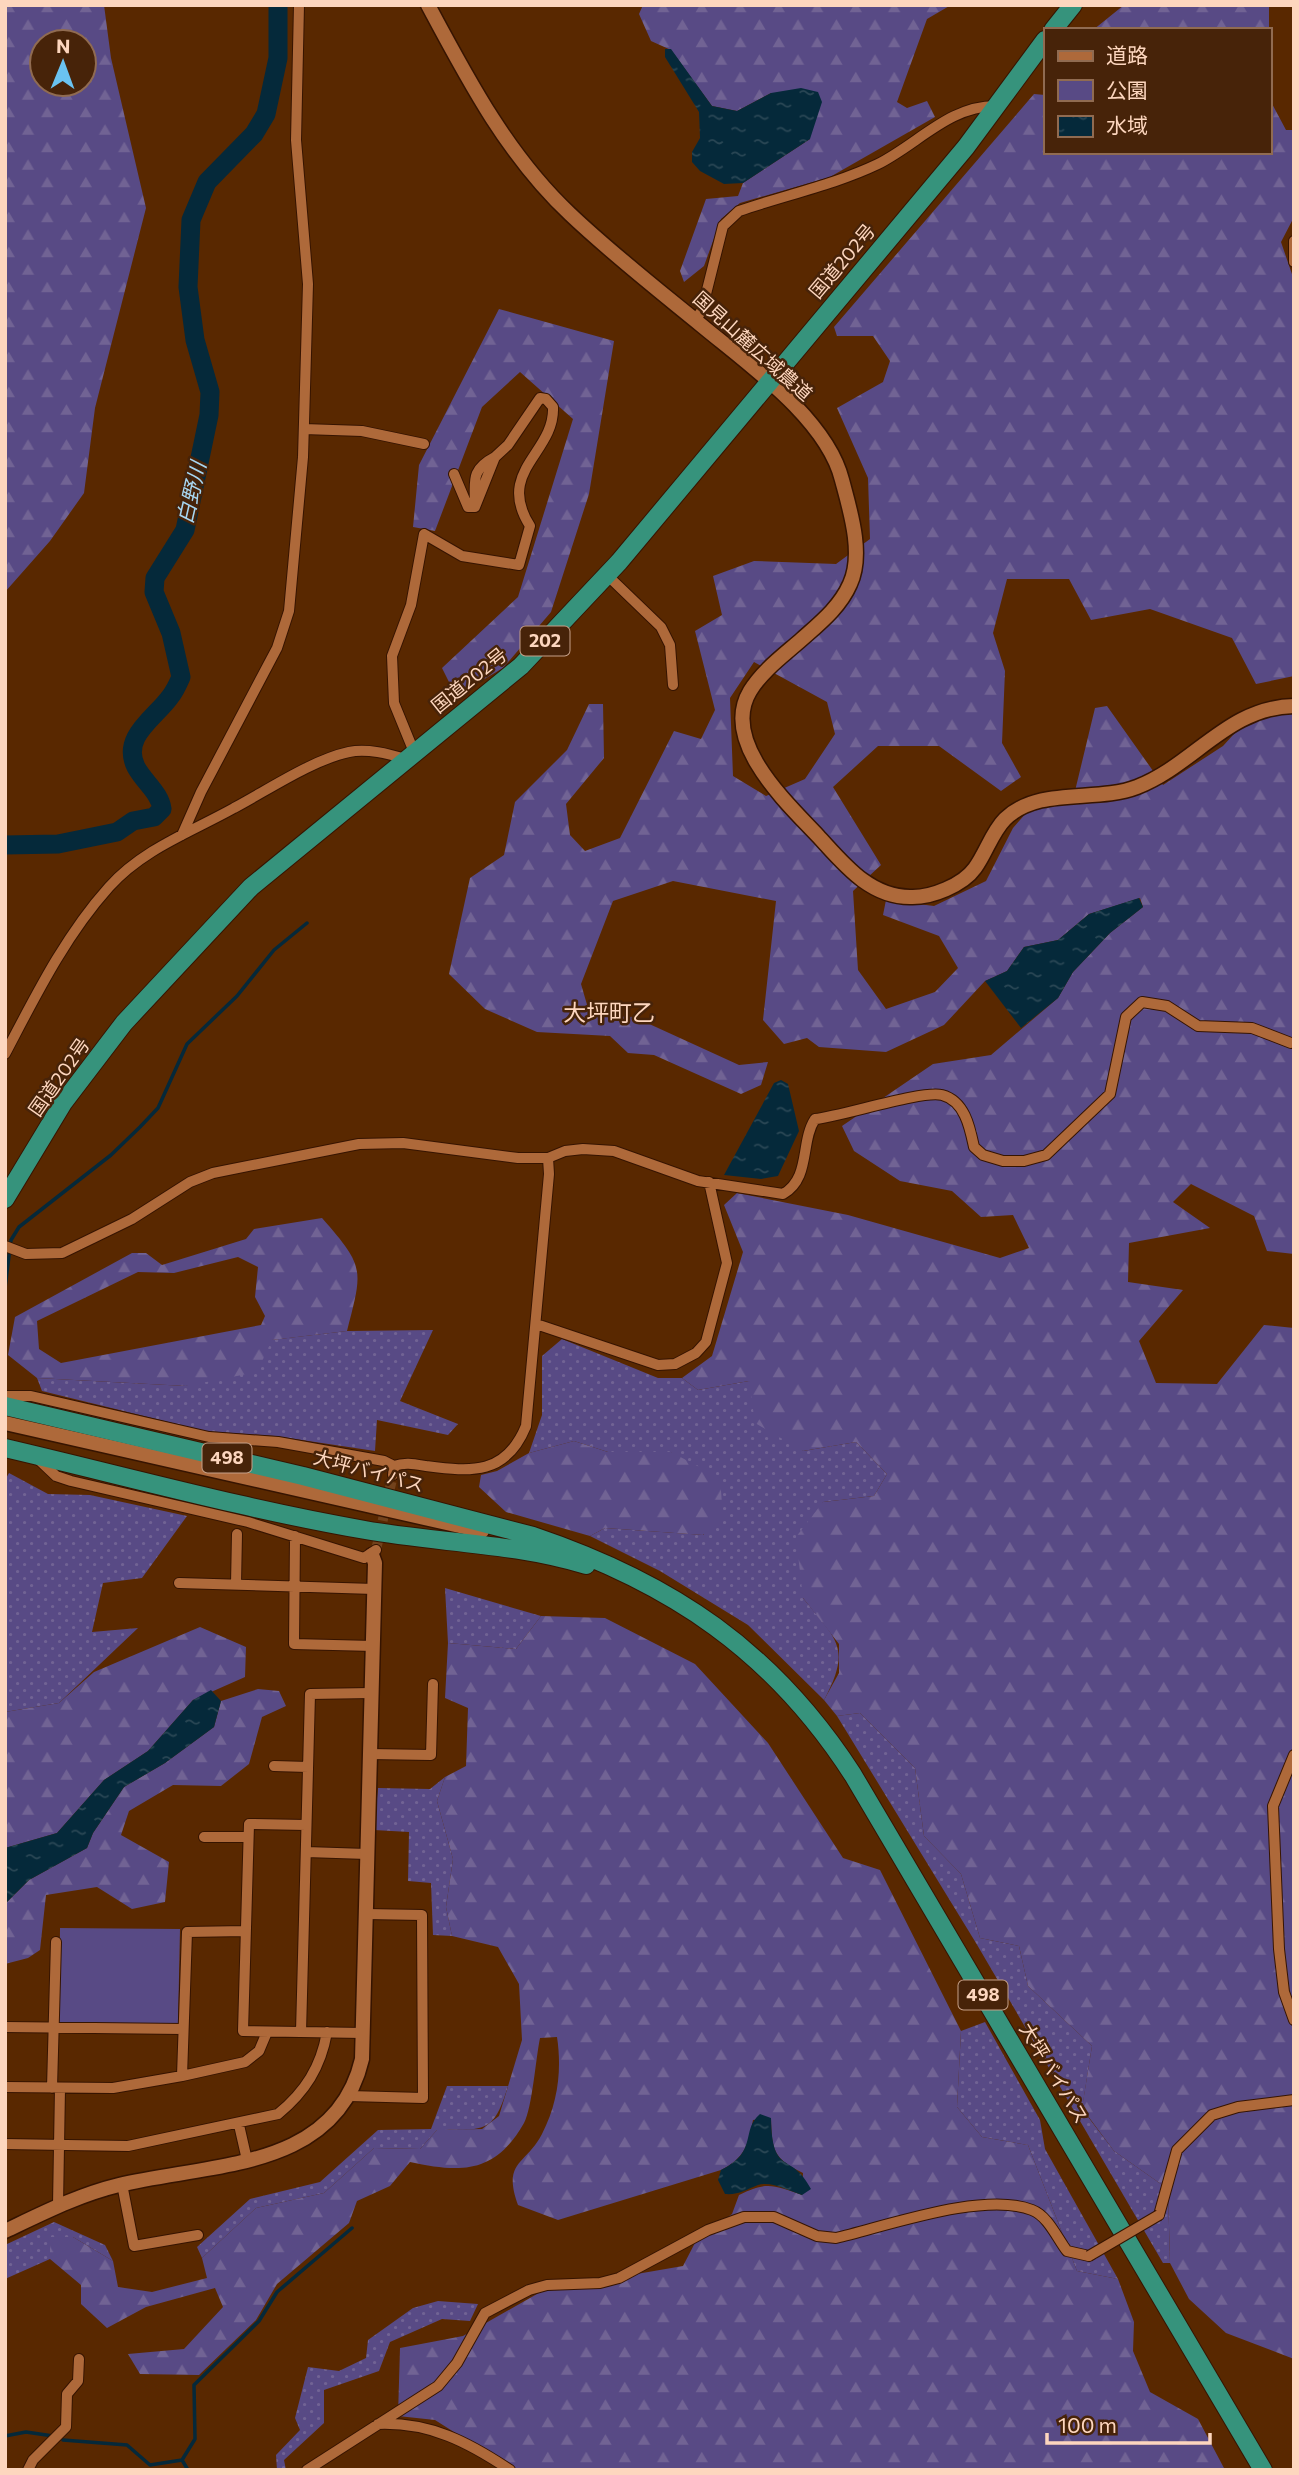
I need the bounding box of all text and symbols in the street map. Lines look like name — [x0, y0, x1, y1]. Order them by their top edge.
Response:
north arrow — [28, 28, 98, 98]
legend — [1044, 28, 1271, 154]
text: N — [56, 34, 71, 57]
text: 道路 — [1106, 42, 1148, 67]
text: 公園 — [1106, 77, 1148, 102]
text: 水域 — [1106, 112, 1148, 137]
street label: 国道202号 — [804, 219, 879, 303]
street label: 国見山麓広域農道 — [689, 286, 818, 405]
water label: 白野川 — [171, 457, 210, 526]
road number: 202 — [520, 626, 570, 656]
street label: 国道202号 — [426, 642, 511, 717]
district label: 大坪町乙 — [563, 998, 655, 1026]
street label: 国道202号 — [23, 1033, 94, 1120]
road number: 498 — [202, 1443, 252, 1472]
street label: 大坪バイパス — [311, 1445, 427, 1496]
road number: 498 — [958, 1980, 1007, 2010]
street label: 大坪バイパス — [1015, 2018, 1094, 2127]
scale bar — [1047, 2402, 1210, 2446]
text: 100 m — [1058, 2412, 1117, 2437]

